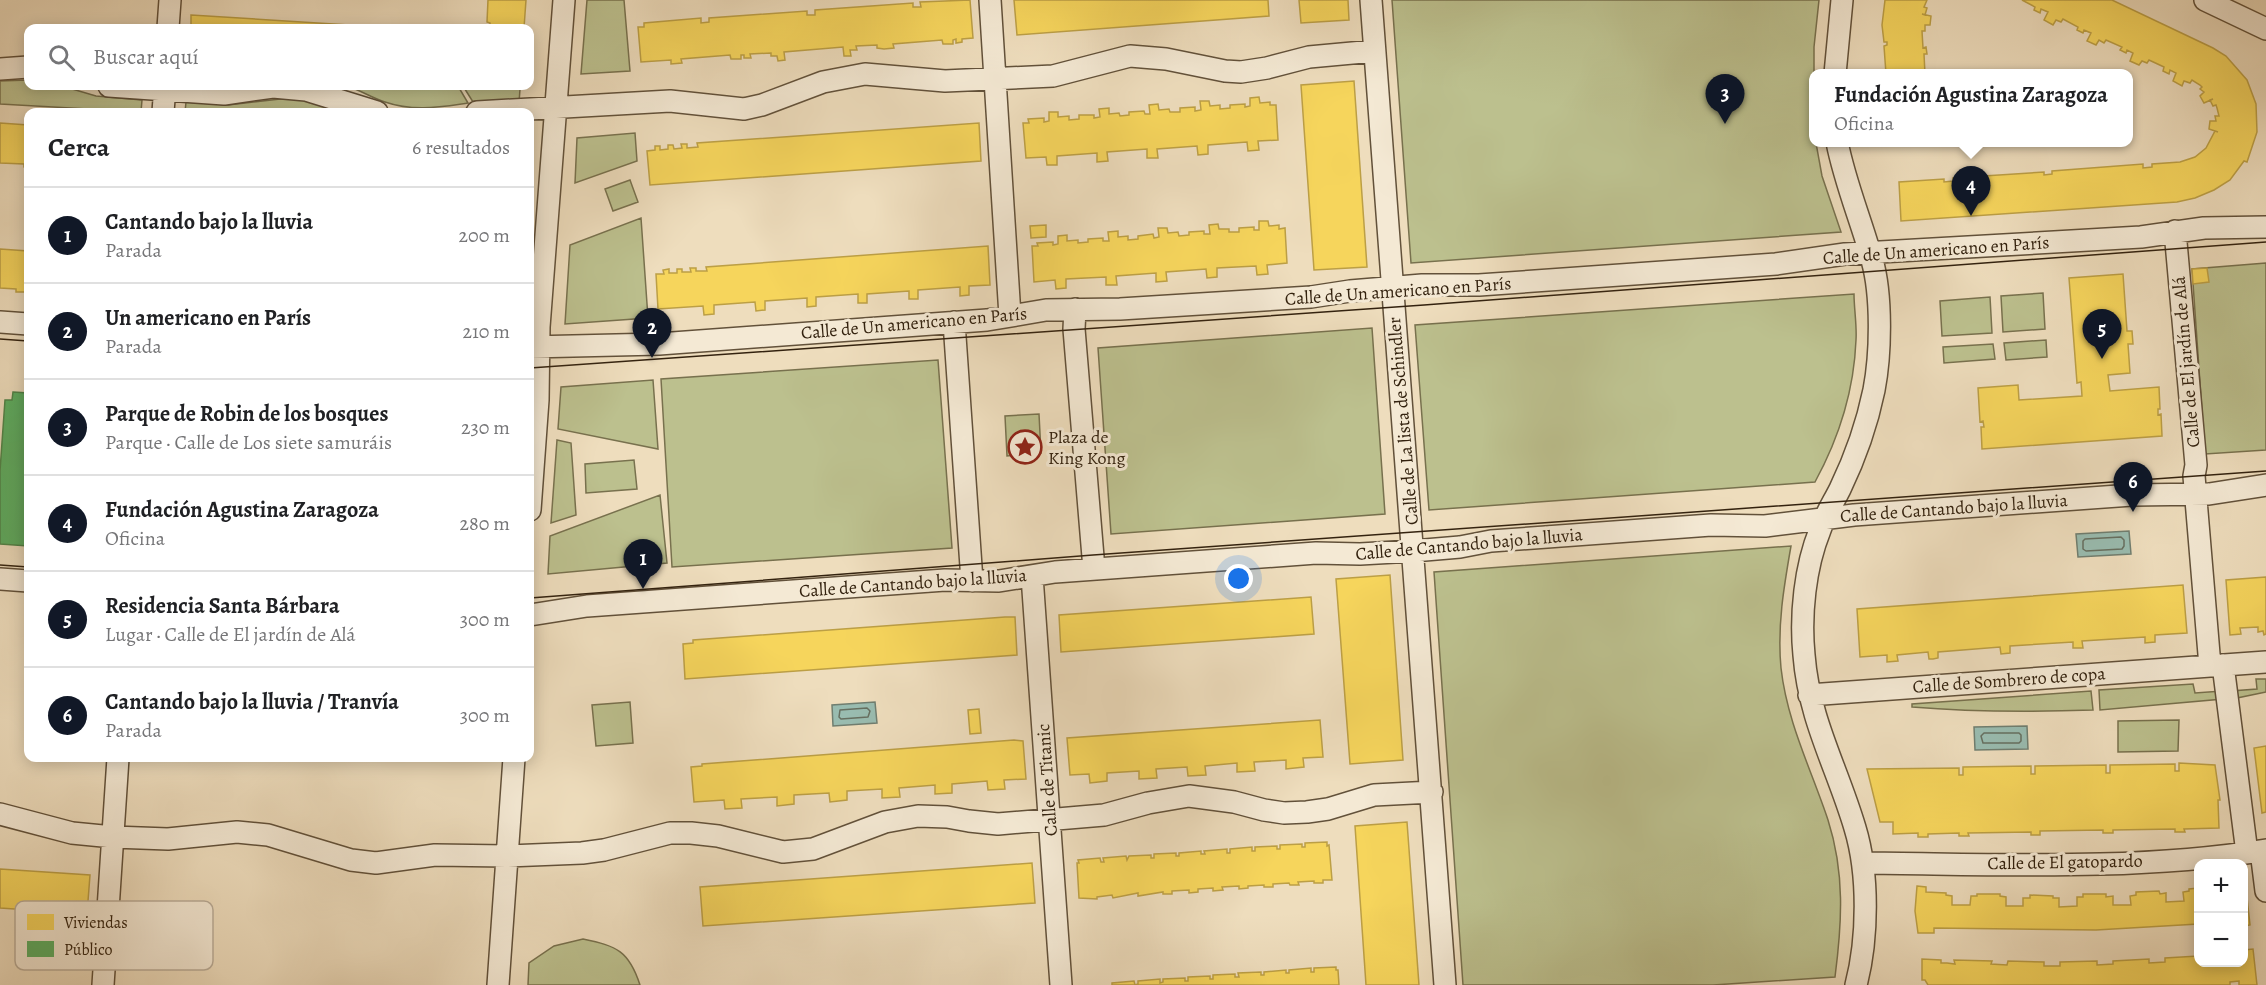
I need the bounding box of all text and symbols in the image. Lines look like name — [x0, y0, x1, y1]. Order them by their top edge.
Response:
search box — [24, 24, 534, 90]
icon: search — [45, 41, 78, 74]
text: Buscar aquí — [93, 42, 199, 72]
popup — [1809, 69, 2133, 147]
pin: 3 — [1706, 74, 1744, 124]
text: Fundación Agustina Zaragoza — [1834, 80, 2108, 110]
text: Oficina — [1834, 110, 1894, 137]
text: Cerca — [48, 130, 110, 165]
text: 6 resultados — [412, 134, 510, 161]
pin: 4 — [1952, 166, 1990, 216]
text: Cantando bajo la lluvia — [105, 207, 313, 237]
text: 1 — [64, 222, 71, 249]
text: 200 m — [459, 222, 510, 249]
street label: Calle de Un americano en París — [1822, 230, 2050, 270]
text: Parada — [105, 237, 162, 264]
street label: Calle de Un americano en París — [1284, 271, 1512, 311]
street label: Calle de El jardín de Alá — [2166, 275, 2205, 449]
street label: Calle de Un americano en París — [800, 301, 1028, 345]
text: Un americano en París — [105, 303, 311, 333]
pin: 2 — [632, 308, 672, 358]
pin: 5 — [2082, 310, 2122, 359]
street label: Calle de La lista de Schindler — [1382, 316, 1424, 526]
text: 2 — [63, 318, 72, 345]
text: 210 m — [462, 318, 510, 345]
text: Parada — [105, 333, 162, 360]
text: Parque de Robin de los bosques — [105, 399, 388, 429]
text: 3 — [63, 414, 72, 441]
text: 230 m — [461, 414, 510, 441]
place label: Plaza de King Kong — [1048, 425, 1125, 470]
text: Parque · Calle de Los siete samuráis — [105, 429, 392, 456]
place icon: Plaza de King Kong — [1007, 429, 1043, 465]
pin: 6 — [2114, 462, 2152, 512]
street label: Calle de Cantando bajo la lluvia — [1839, 488, 2069, 528]
text: Fundación Agustina Zaragoza — [105, 495, 379, 525]
text: 4 — [63, 510, 72, 537]
text: 280 m — [460, 510, 510, 537]
street label: Calle de Cantando bajo la lluvia — [1354, 522, 1584, 566]
text: Oficina — [105, 525, 165, 552]
pin: 1 — [624, 540, 662, 589]
street label: Calle de Cantando bajo la lluvia — [798, 563, 1028, 603]
your location — [1224, 564, 1253, 593]
text: Residencia Santa Bárbara — [105, 591, 340, 621]
text: 5 — [63, 606, 72, 633]
text: 300 m — [460, 606, 510, 633]
text: Lugar · Calle de El jardín de Alá — [105, 621, 356, 648]
street label: Calle de Sombrero de copa — [1912, 661, 2107, 699]
text: Cantando bajo la lluvia / Tranvía — [105, 687, 399, 717]
text: 6 — [63, 702, 72, 729]
text: 300 m — [460, 702, 510, 729]
text: Parada — [105, 717, 162, 744]
street label: Calle de Titanic — [1031, 723, 1063, 837]
street label: Calle de El gatopardo — [1987, 849, 2143, 875]
map controls — [2194, 859, 2248, 967]
button: + — [2194, 859, 2248, 913]
legend — [15, 901, 213, 970]
text: Viviendas — [63, 912, 128, 934]
button: − — [2194, 913, 2248, 967]
text: Público — [64, 939, 113, 961]

